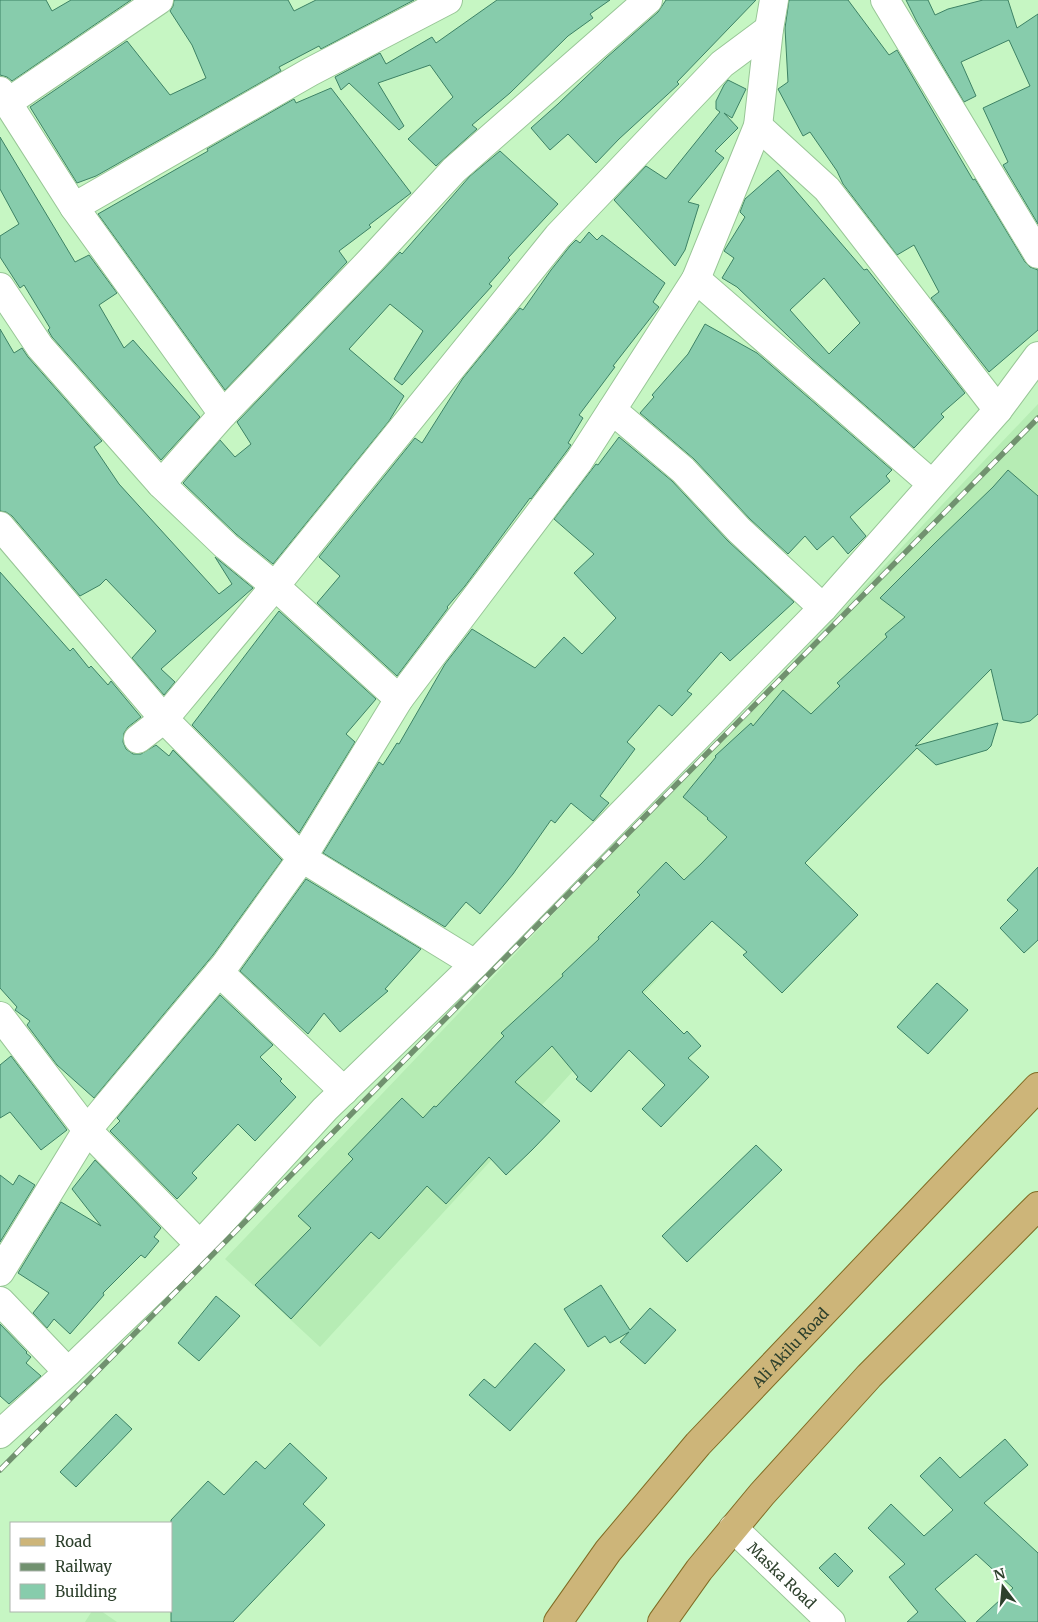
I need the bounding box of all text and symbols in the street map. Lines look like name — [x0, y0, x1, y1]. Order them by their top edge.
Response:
street label: Ali Akilu Road — [747, 1304, 832, 1392]
legend — [10, 1522, 172, 1612]
text: Road — [55, 1532, 91, 1551]
street label: Maska Road — [744, 1538, 820, 1612]
text: Railway — [55, 1557, 112, 1576]
north arrow — [978, 1562, 1028, 1612]
text: N — [992, 1564, 1007, 1585]
text: Building — [55, 1582, 117, 1601]

